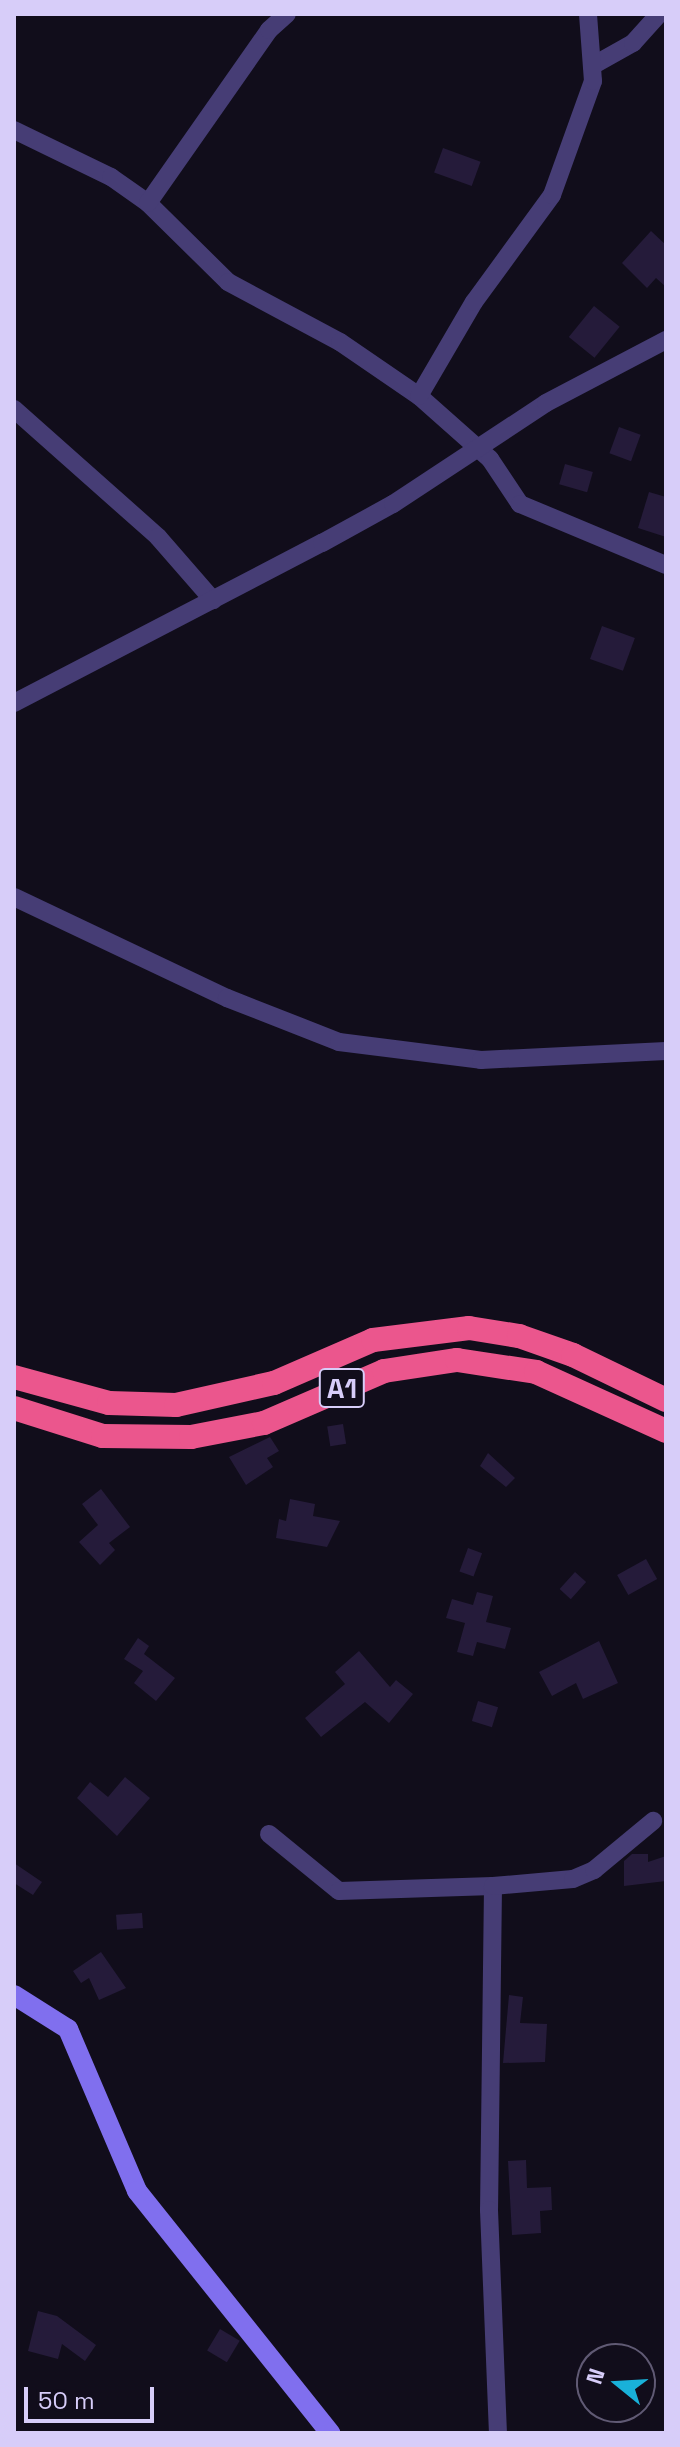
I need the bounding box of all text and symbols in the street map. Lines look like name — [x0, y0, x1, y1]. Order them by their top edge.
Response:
road number: A1 — [318, 1364, 366, 1412]
north arrow — [576, 2343, 656, 2423]
text: N — [579, 2365, 611, 2388]
scale bar — [28, 2371, 158, 2421]
text: 50 m — [38, 2385, 95, 2416]

